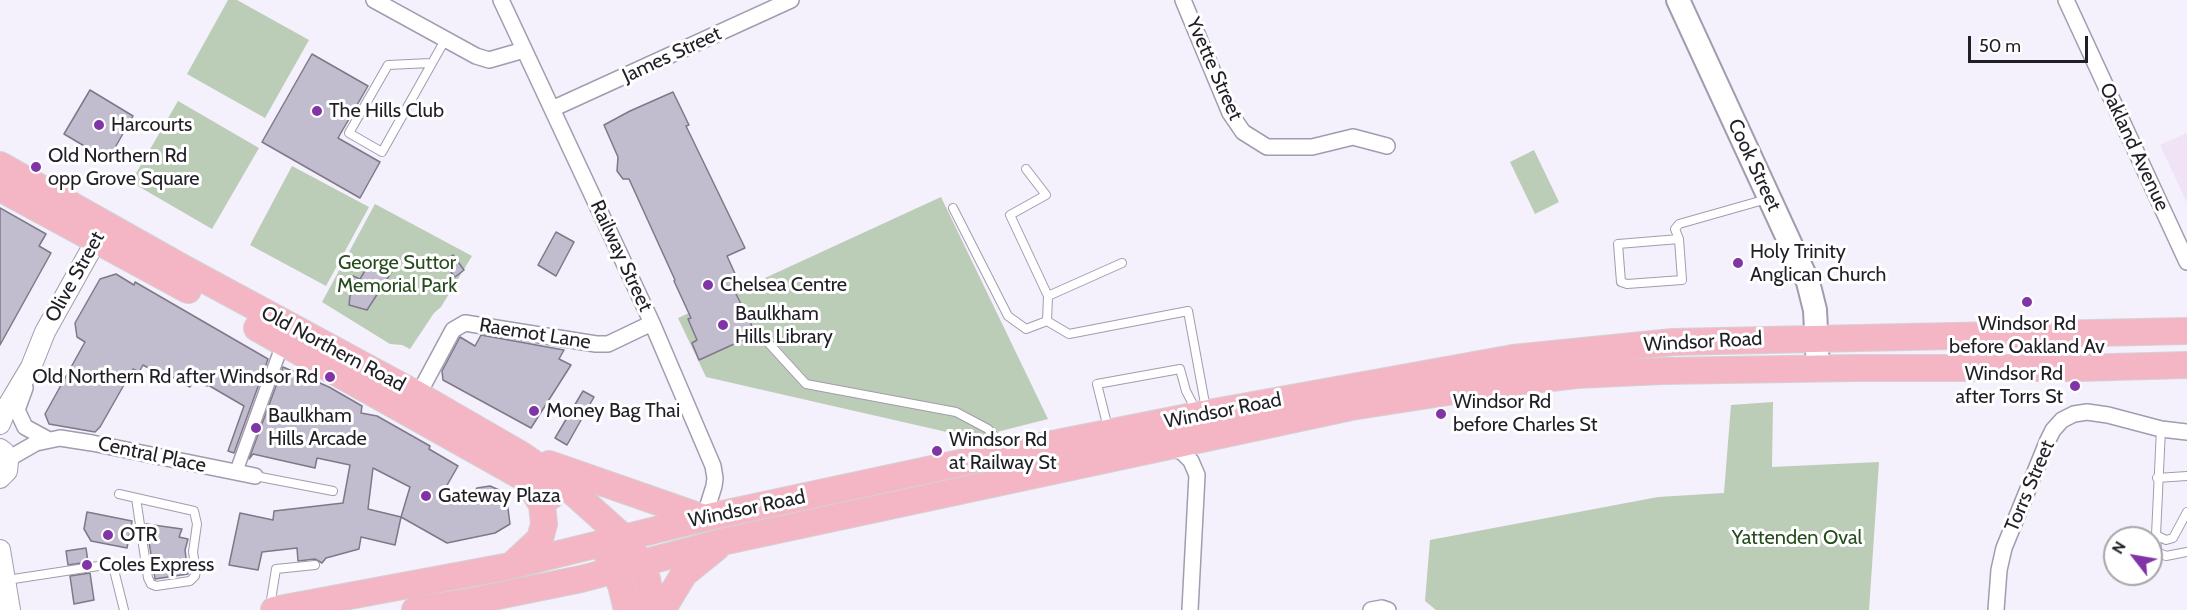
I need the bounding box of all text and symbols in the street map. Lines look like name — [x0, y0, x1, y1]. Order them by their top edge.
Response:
street label: Yvette Street — [1181, 14, 1247, 124]
street label: James Street — [619, 22, 725, 88]
scale bar — [1971, 24, 2091, 62]
text: 50 m — [1979, 35, 2021, 57]
street label: Oakland Avenue — [2094, 79, 2174, 215]
place label: The Hills Club — [329, 99, 444, 123]
marker: The Hills Club — [310, 104, 324, 118]
place label: Harcourts — [111, 113, 192, 137]
street label: Cook Street — [1722, 115, 1786, 215]
marker: Harcourts — [92, 118, 106, 132]
place label: Old Northern Rd opp Grove Square — [48, 144, 200, 191]
marker: Old Northern Rd opp Grove Square — [29, 160, 43, 174]
street label: Railway Street — [585, 197, 657, 315]
street label: Olive Street — [40, 227, 110, 327]
place label: Holy Trinity Anglican Church — [1750, 240, 1886, 287]
park label: George Suttor Memorial Park — [337, 251, 457, 298]
marker: Holy Trinity Anglican Church — [1731, 256, 1745, 270]
place label: Chelsea Centre — [720, 273, 847, 297]
marker: Chelsea Centre — [701, 278, 715, 292]
marker: Windsor Rd before Oakland Av — [2020, 295, 2034, 309]
street label: Old Northern Road — [257, 301, 409, 397]
place label: Baulkham Hills Library — [735, 302, 833, 349]
place label: Windsor Rd before Oakland Av — [1949, 312, 2105, 359]
street label: Raemot Lane — [478, 313, 592, 355]
marker: Baulkham Hills Library — [716, 318, 730, 332]
street label: Windsor Road — [1643, 327, 1763, 357]
place label: Windsor Rd after Torrs St — [1956, 362, 2063, 409]
place label: Old Northern Rd after Windsor Rd — [32, 365, 318, 389]
marker: Old Northern Rd after Windsor Rd — [323, 370, 337, 384]
marker: Windsor Rd after Torrs St — [2068, 379, 2082, 393]
street label: Windsor Road — [1162, 388, 1284, 434]
place label: Windsor Rd before Charles St — [1453, 390, 1597, 437]
place label: Money Bag Thai — [546, 399, 680, 423]
place label: Baulkham Hills Arcade — [268, 404, 367, 451]
marker: Money Bag Thai — [527, 404, 541, 418]
marker: Windsor Rd before Charles St — [1434, 407, 1448, 421]
marker: Baulkham Hills Arcade — [249, 421, 263, 435]
place label: Windsor Rd at Railway St — [949, 428, 1056, 475]
street label: Central Place — [96, 432, 208, 478]
street label: Torrs Street — [2000, 437, 2060, 535]
marker: Windsor Rd at Railway St — [930, 444, 944, 458]
place label: Gateway Plaza — [438, 484, 561, 508]
street label: Windsor Road — [686, 485, 808, 533]
marker: Gateway Plaza — [419, 489, 433, 503]
place label: OTR — [120, 523, 158, 547]
park label: Yattenden Oval — [1732, 526, 1862, 550]
north arrow — [2103, 526, 2163, 586]
marker: OTR — [101, 528, 115, 542]
text: N — [2108, 538, 2130, 557]
place label: Coles Express — [99, 553, 214, 577]
marker: Coles Express — [80, 558, 94, 572]

